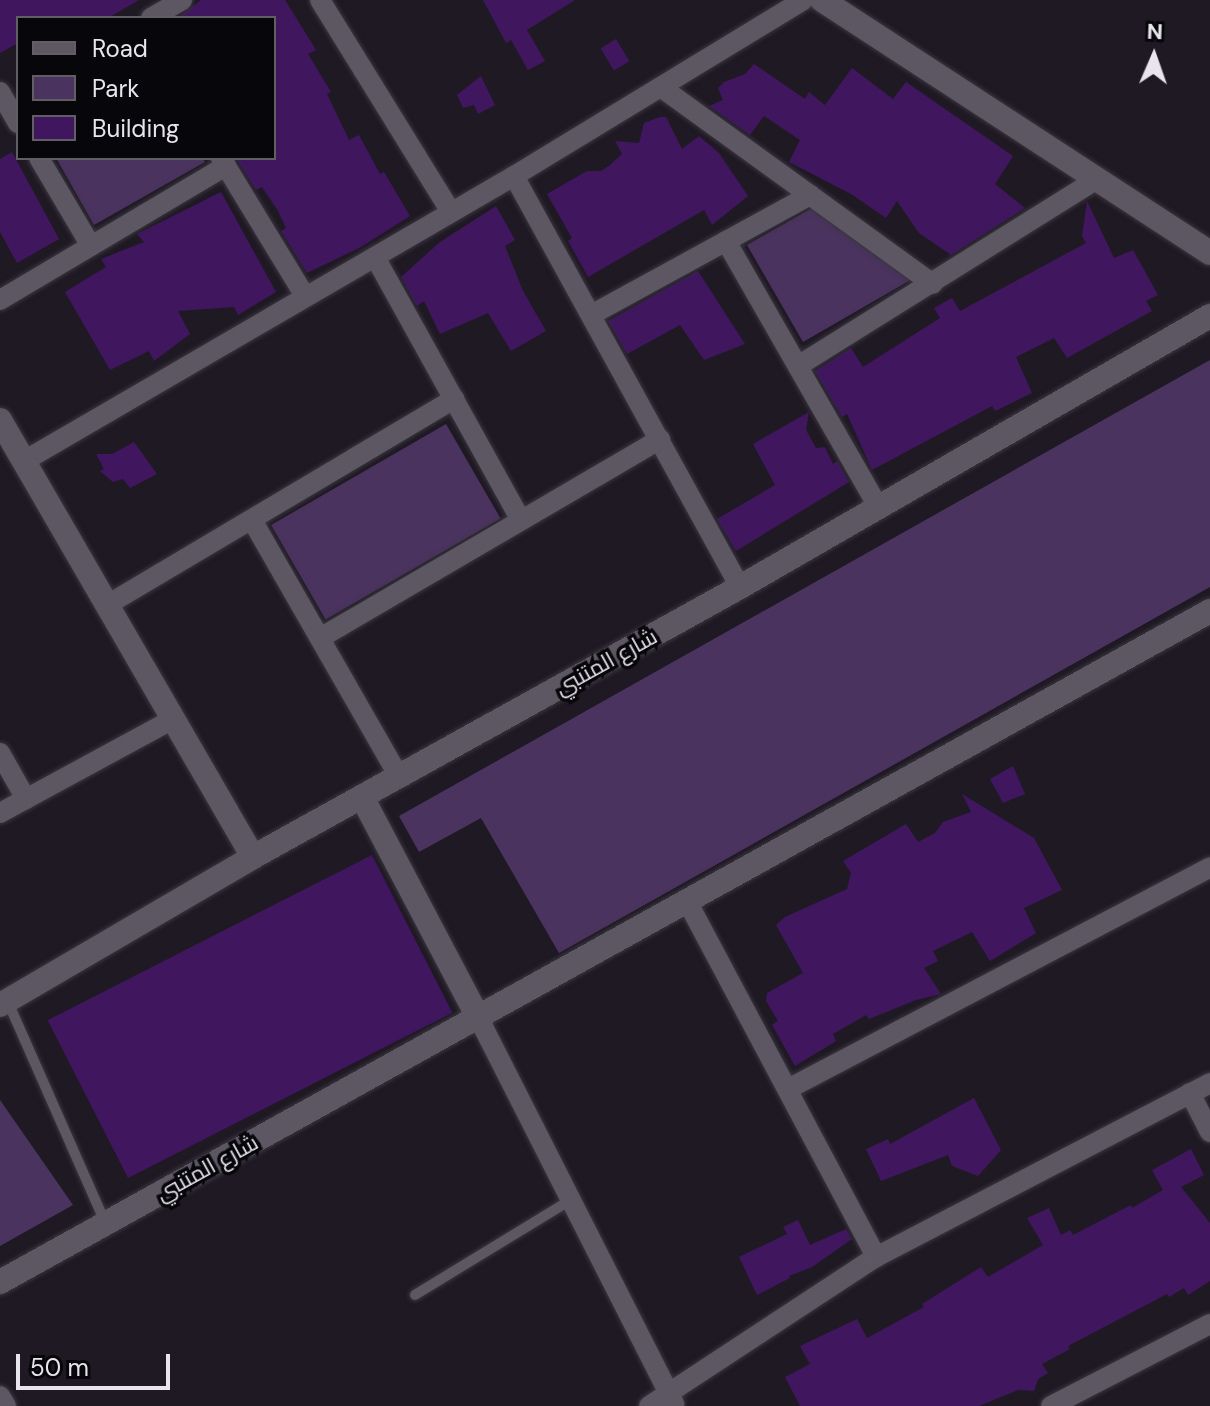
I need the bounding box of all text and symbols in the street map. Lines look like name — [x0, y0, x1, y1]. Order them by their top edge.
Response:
legend — [16, 16, 276, 160]
north arrow — [1114, 16, 1194, 96]
text: N — [1146, 17, 1163, 46]
text: Road — [92, 33, 148, 64]
text: Park — [92, 73, 139, 104]
text: Building — [92, 113, 179, 144]
street label: شارع المتنبي — [550, 623, 662, 701]
street label: شارع المتنبي — [151, 1129, 263, 1207]
scale bar — [20, 1338, 174, 1388]
text: 50 m — [30, 1352, 89, 1383]

